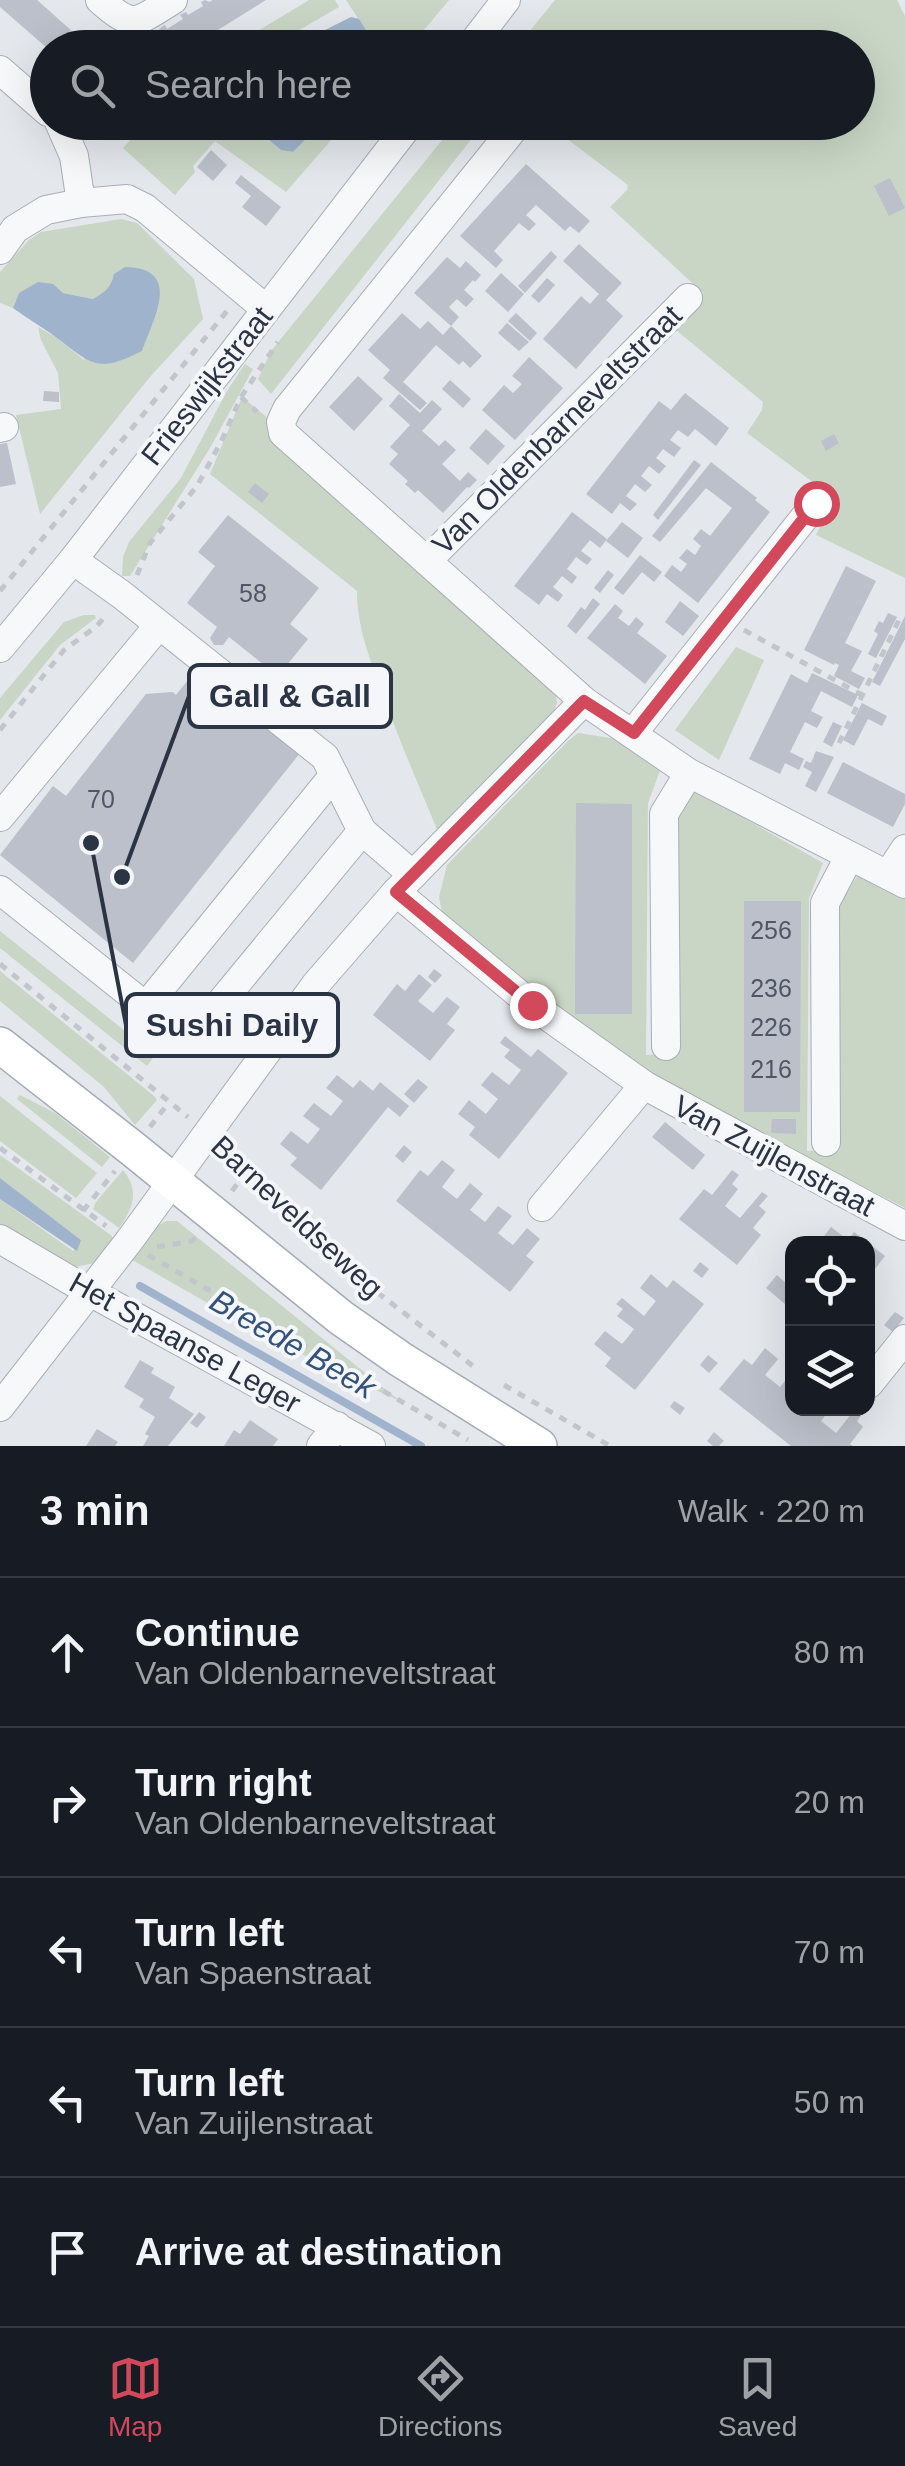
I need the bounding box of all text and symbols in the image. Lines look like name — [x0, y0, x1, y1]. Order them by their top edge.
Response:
search box — [30, 30, 875, 140]
icon: search — [65, 58, 120, 113]
text: Search here — [145, 64, 352, 106]
street label: Van Oldenbarneveltstraat — [425, 298, 688, 561]
street label: Frieswijkstraat — [135, 299, 279, 471]
route start — [794, 481, 840, 527]
house number: 58 — [239, 579, 267, 607]
callout: Gall & Gall — [189, 665, 391, 727]
text: Gall & Gall — [209, 678, 371, 714]
house number: 70 — [87, 785, 115, 813]
house number: 256 — [750, 916, 792, 944]
house number: 236 — [750, 974, 792, 1002]
route end — [510, 983, 556, 1029]
callout: Sushi Daily — [126, 994, 338, 1056]
text: Sushi Daily — [146, 1007, 318, 1043]
house number: 226 — [750, 1013, 792, 1041]
house number: 216 — [750, 1055, 792, 1083]
street label: Van Zuijlenstraat — [668, 1089, 881, 1223]
street label: Barneveldseweg — [205, 1129, 390, 1304]
map controls — [785, 1236, 875, 1416]
button: locate — [785, 1236, 875, 1326]
street label: Het Spaanse Leger — [64, 1265, 306, 1420]
water label: Breede Beek — [204, 1282, 384, 1407]
button: layers — [785, 1326, 875, 1416]
text: 3 min — [40, 1487, 150, 1534]
text: Walk · 220 m — [678, 1493, 865, 1529]
text: Continue — [135, 1612, 300, 1654]
icon: ahead — [40, 1625, 95, 1680]
text: 80 m — [794, 1634, 865, 1670]
text: Van Oldenbarneveltstraat — [135, 1655, 496, 1691]
text: Turn right — [135, 1762, 312, 1804]
icon: right — [40, 1775, 95, 1830]
text: 20 m — [794, 1784, 865, 1820]
text: Van Oldenbarneveltstraat — [135, 1805, 496, 1841]
text: Turn left — [135, 1912, 284, 1954]
icon: left — [40, 1925, 95, 1980]
text: 70 m — [794, 1934, 865, 1970]
text: Van Spaenstraat — [135, 1955, 371, 1991]
text: Turn left — [135, 2062, 284, 2104]
icon: left — [40, 2075, 95, 2130]
text: 50 m — [794, 2084, 865, 2120]
text: Van Zuijlenstraat — [135, 2105, 373, 2141]
icon: arrive — [40, 2225, 95, 2280]
text: Arrive at destination — [135, 2231, 502, 2273]
tab: Map — [108, 2351, 163, 2443]
tab: Directions — [378, 2351, 503, 2443]
tab: Saved — [718, 2351, 797, 2443]

